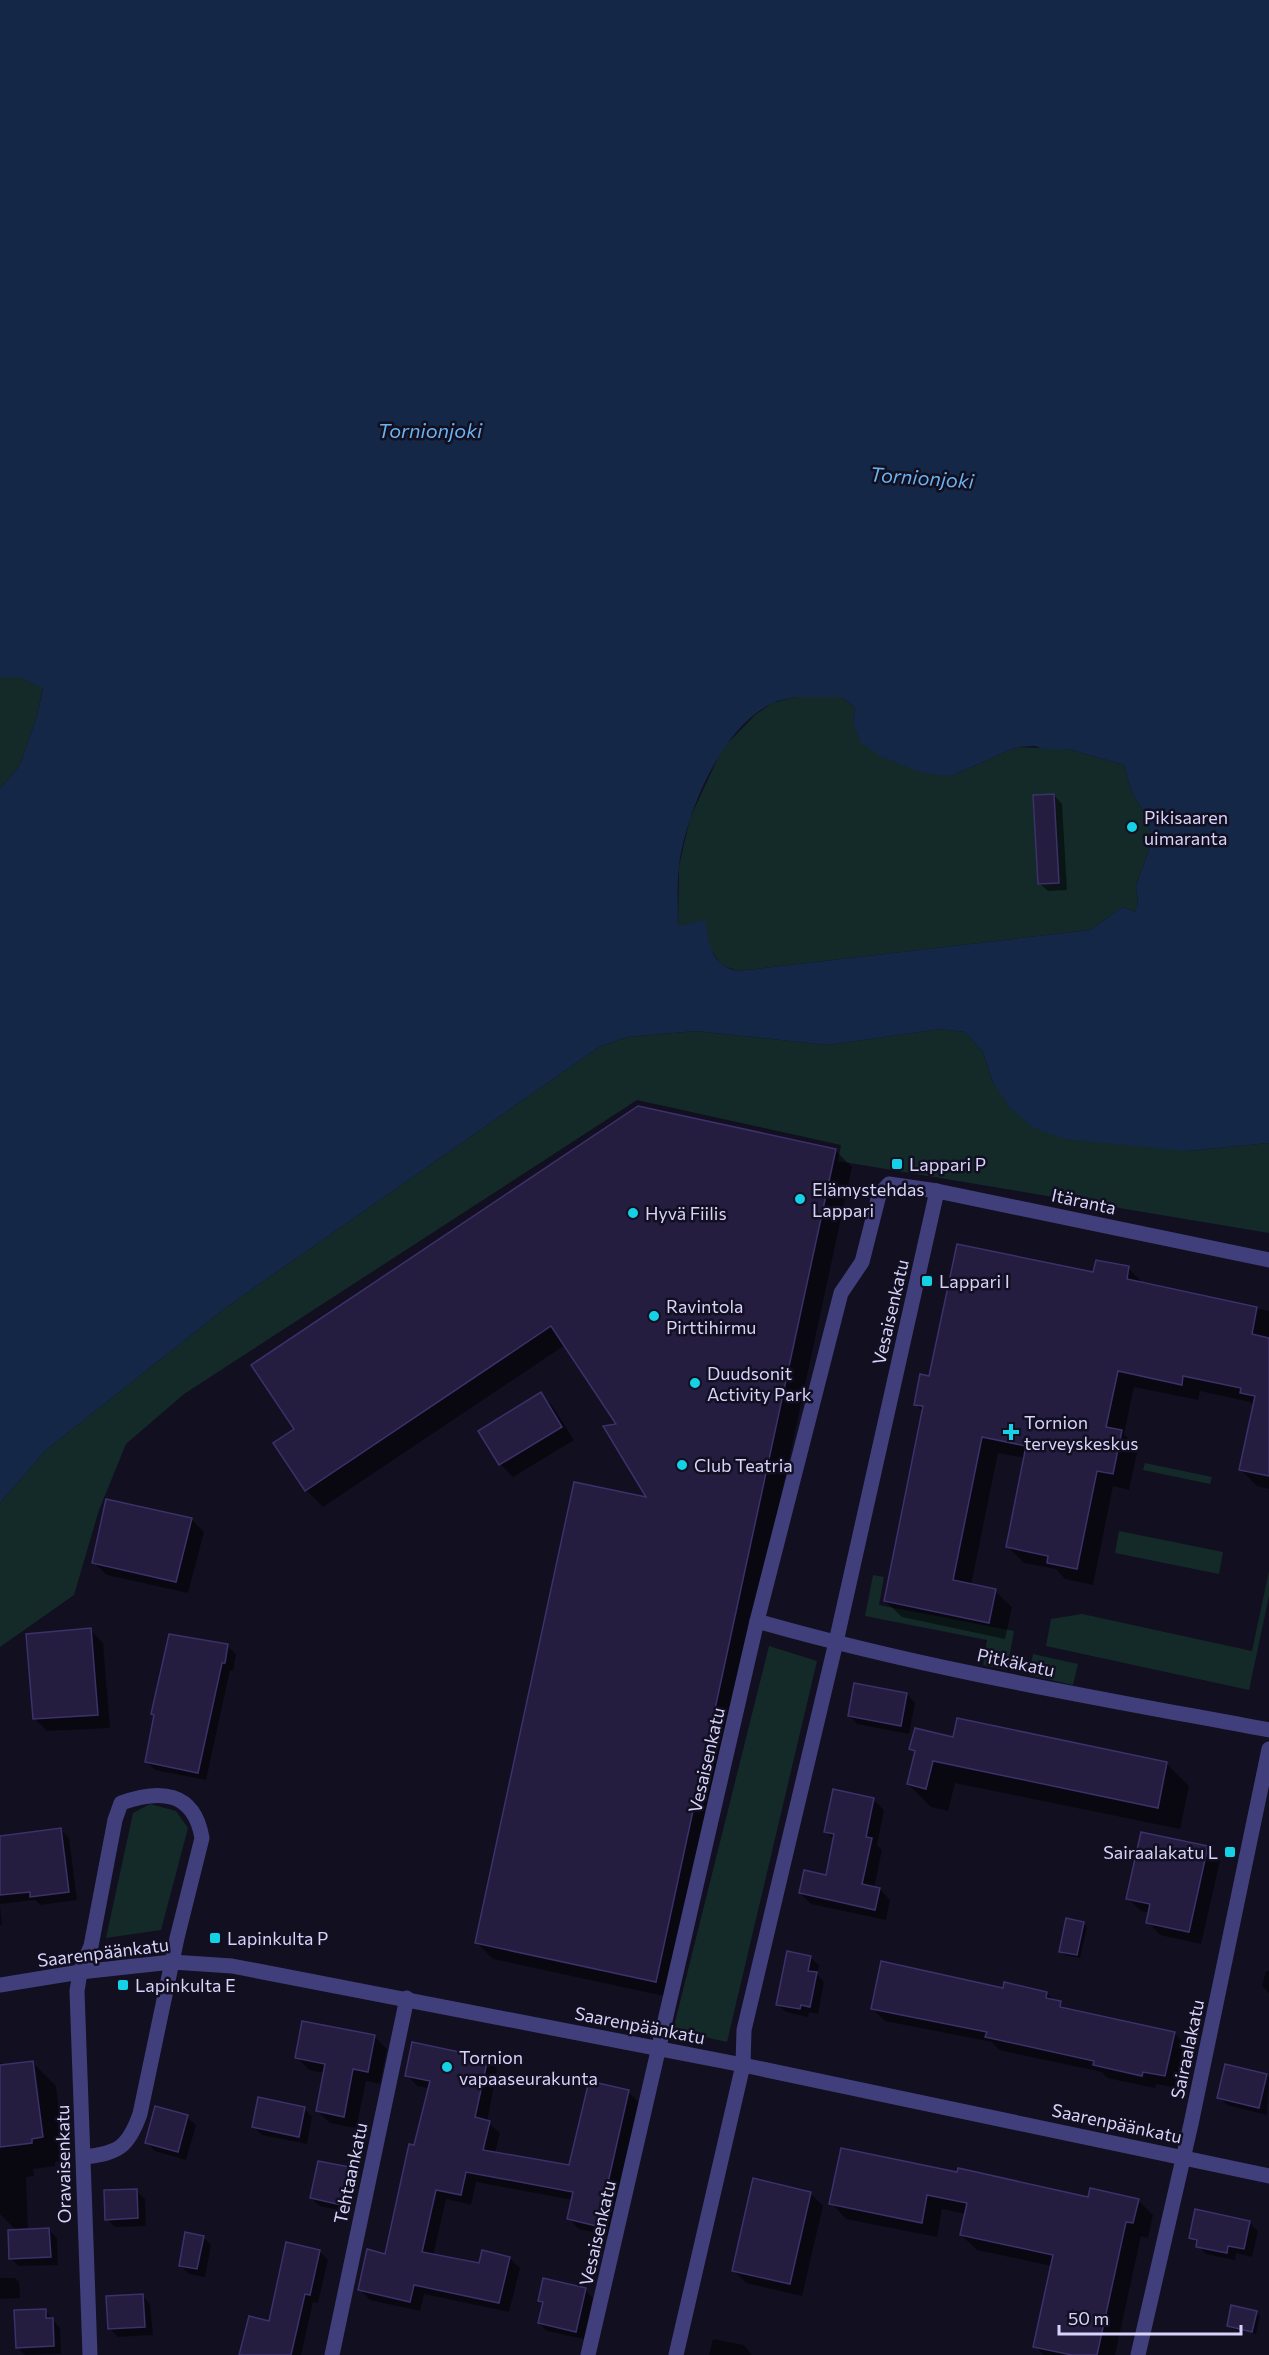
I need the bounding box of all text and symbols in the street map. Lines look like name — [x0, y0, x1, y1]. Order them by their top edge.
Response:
water label: Tornionjoki — [378, 418, 483, 442]
water label: Tornionjoki — [869, 461, 976, 493]
place label: Pikisaaren uimaranta — [1144, 806, 1228, 849]
marker: Pikisaaren uimaranta — [1125, 820, 1139, 834]
place label: Lappari P — [909, 1153, 986, 1175]
marker: Lappari P — [890, 1157, 904, 1171]
place label: Elämystehdas Lappari — [812, 1178, 925, 1221]
street label: Itäranta — [1050, 1183, 1118, 1219]
marker: Elämystehdas Lappari — [793, 1192, 807, 1206]
place label: Hyvä Fiilis — [645, 1202, 727, 1224]
marker: Hyvä Fiilis — [626, 1206, 640, 1220]
street label: Vesaisenkatu — [867, 1257, 913, 1367]
place label: Lappari I — [939, 1270, 1010, 1292]
marker: Lappari I — [920, 1274, 934, 1288]
place label: Ravintola Pirttihirmu — [666, 1295, 756, 1338]
marker: Ravintola Pirttihirmu — [647, 1309, 661, 1323]
place label: Duudsonit Activity Park — [707, 1362, 812, 1405]
marker: Duudsonit Activity Park — [688, 1376, 702, 1390]
place label: Tornion terveyskeskus — [1024, 1411, 1139, 1454]
marker: Tornion terveyskeskus — [1002, 1423, 1020, 1441]
place label: Club Teatria — [694, 1454, 793, 1476]
marker: Club Teatria — [675, 1458, 689, 1472]
street label: Pitkäkatu — [975, 1643, 1057, 1681]
street label: Vesaisenkatu — [683, 1705, 729, 1815]
place label: Sairaalakatu L — [1103, 1841, 1218, 1863]
marker: Sairaalakatu L — [1223, 1845, 1237, 1859]
place label: Lapinkulta P — [227, 1927, 328, 1949]
marker: Lapinkulta P — [208, 1931, 222, 1945]
street label: Saarenpäänkatu — [36, 1933, 170, 1971]
place label: Lapinkulta E — [135, 1974, 236, 1996]
marker: Lapinkulta E — [116, 1978, 130, 1992]
street label: Sairaalakatu — [1166, 1997, 1208, 2101]
street label: Saarenpäänkatu — [573, 2002, 707, 2048]
place label: Tornion vapaaseurakunta — [459, 2046, 598, 2089]
marker: Tornion vapaaseurakunta — [440, 2060, 454, 2074]
street label: Saarenpäänkatu — [1050, 2098, 1184, 2148]
street label: Oravaisenkatu — [51, 2105, 75, 2223]
street label: Tehtaankatu — [329, 2120, 371, 2226]
street label: Vesaisenkatu — [574, 2178, 620, 2288]
scale bar — [1059, 2298, 1240, 2336]
text: 50 m — [1068, 2307, 1109, 2329]

